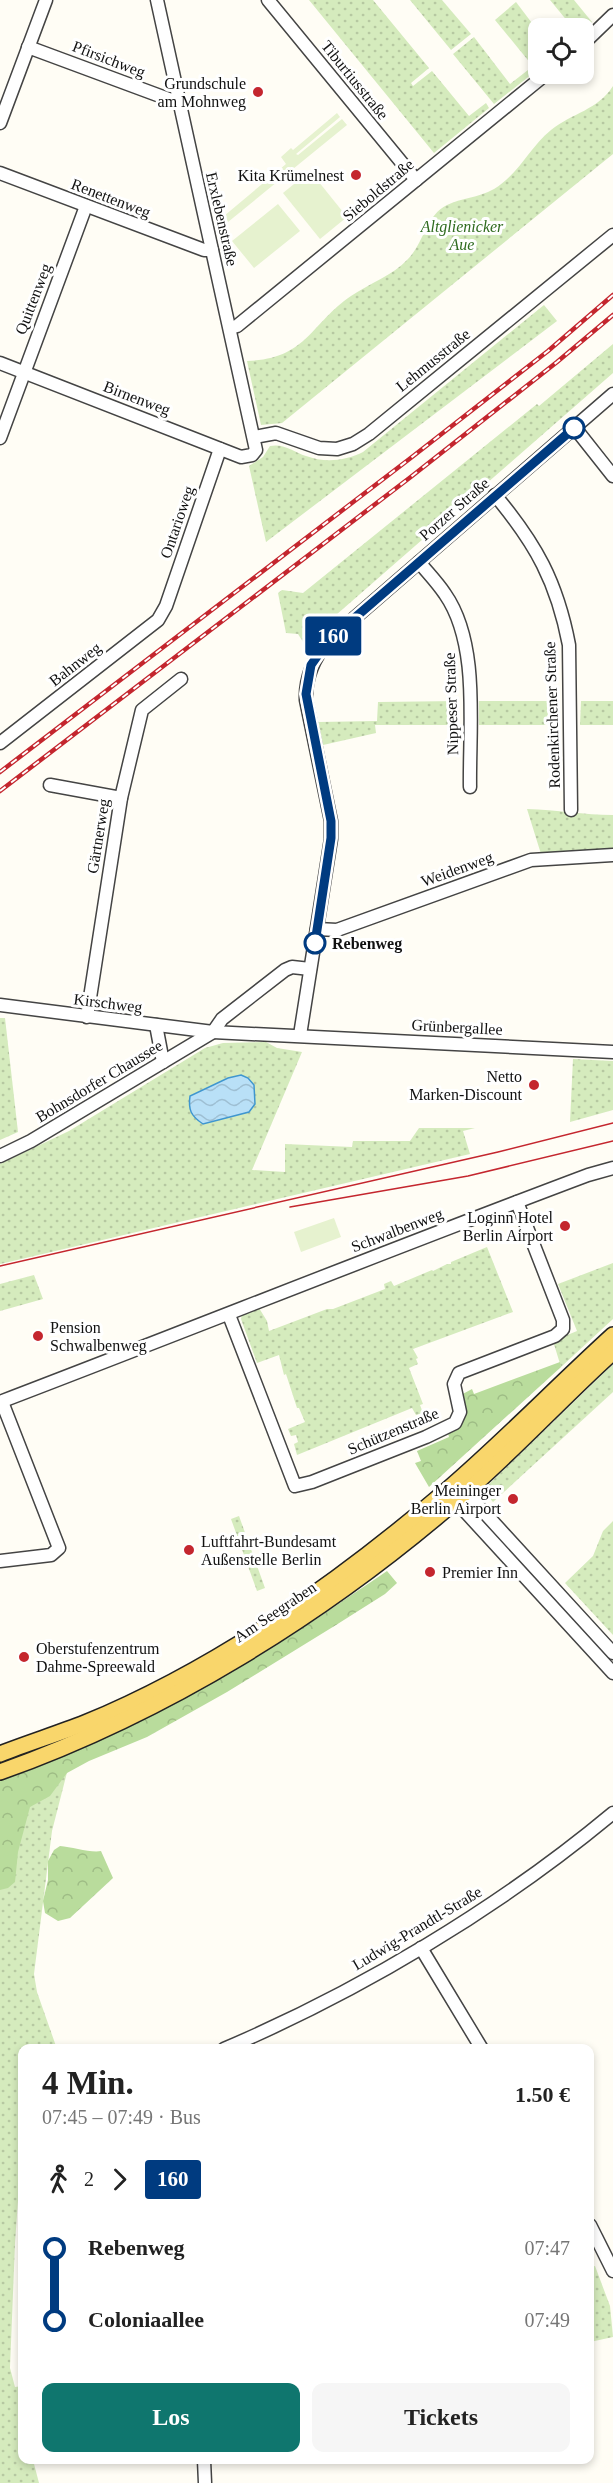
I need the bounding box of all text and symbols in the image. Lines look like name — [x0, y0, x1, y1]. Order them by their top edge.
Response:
map controls — [528, 18, 594, 84]
button: locate — [528, 18, 594, 84]
street label: Pfirsichweg — [70, 37, 148, 82]
street label: Tiburtiusstraße — [318, 37, 392, 123]
place label: Grundschule am Mohnweg — [158, 75, 246, 111]
marker: Grundschule am Mohnweg — [251, 85, 265, 99]
street label: Sieboldstraße — [339, 155, 417, 225]
place label: Kita Krümelnest — [238, 167, 345, 184]
marker: Kita Krümelnest — [349, 168, 363, 182]
street label: Erxlebenstraße — [203, 170, 241, 268]
street label: Renettenweg — [69, 175, 153, 222]
park label: Altglienicker Aue — [420, 218, 504, 253]
street label: Quittenweg — [12, 261, 55, 337]
street label: Lehmusstraße — [393, 325, 473, 395]
street label: Birnenweg — [101, 377, 173, 419]
unlabelled marker — [563, 417, 585, 439]
street label: Porzer Straße — [416, 474, 492, 544]
street label: Ontarioweg — [157, 484, 198, 561]
line badge: 160 — [298, 616, 368, 656]
text: 160 — [317, 624, 349, 648]
street label: Bahnweg — [46, 639, 105, 690]
street label: Rodenkirchener Straße — [541, 641, 563, 789]
street label: Nippeser Straße — [441, 652, 462, 756]
street label: Gärtnerweg — [84, 797, 113, 875]
street label: Weidenweg — [419, 848, 496, 891]
marker: Rebenweg — [304, 932, 326, 954]
place label: Rebenweg — [332, 935, 402, 953]
street label: Kirschweg — [72, 990, 143, 1017]
street label: Grünbergallee — [411, 1016, 503, 1039]
street label: Bohnsdorfer Chaussee — [33, 1037, 165, 1125]
place label: Netto Marken-Discount — [409, 1068, 523, 1103]
marker: Netto Marken-Discount — [527, 1078, 541, 1092]
street label: Schwalbenweg — [349, 1205, 446, 1256]
place label: Loginn Hotel Berlin Airport — [463, 1209, 554, 1245]
marker: Loginn Hotel Berlin Airport — [558, 1219, 572, 1233]
place label: Pension Schwalbenweg — [50, 1319, 147, 1355]
marker: Pension Schwalbenweg — [31, 1329, 45, 1343]
street label: Schützenstraße — [345, 1404, 441, 1458]
place label: Meininger Berlin Airport — [411, 1482, 502, 1518]
marker: Meininger Berlin Airport — [506, 1492, 520, 1506]
place label: Luftfahrt-Bundesamt Außenstelle Berlin — [201, 1533, 337, 1568]
marker: Luftfahrt-Bundesamt Außenstelle Berlin — [182, 1543, 196, 1557]
place label: Premier Inn — [442, 1564, 518, 1581]
marker: Premier Inn — [423, 1565, 437, 1579]
street label: Am Seegraben — [231, 1578, 320, 1646]
place label: Oberstufenzentrum Dahme-Spreewald — [36, 1640, 160, 1676]
marker: Oberstufenzentrum Dahme-Spreewald — [17, 1650, 31, 1664]
street label: Ludwig-Prandtl-Straße — [349, 1883, 485, 1974]
text: 4 Min. — [42, 2065, 134, 2101]
text: 1.50 € — [515, 2082, 570, 2107]
text: 07:45 – 07:49 · Bus — [42, 2106, 201, 2128]
icon: walk — [42, 2163, 75, 2196]
icon: forward — [103, 2163, 136, 2196]
text: 160 — [157, 2167, 189, 2191]
text: 2 — [84, 2168, 94, 2190]
text: Rebenweg — [88, 2235, 185, 2260]
text: 07:47 — [524, 2237, 570, 2259]
text: Coloniaallee — [88, 2307, 204, 2332]
text: 07:49 — [524, 2309, 570, 2331]
button: Los — [42, 2383, 300, 2452]
button: Tickets — [312, 2383, 570, 2452]

